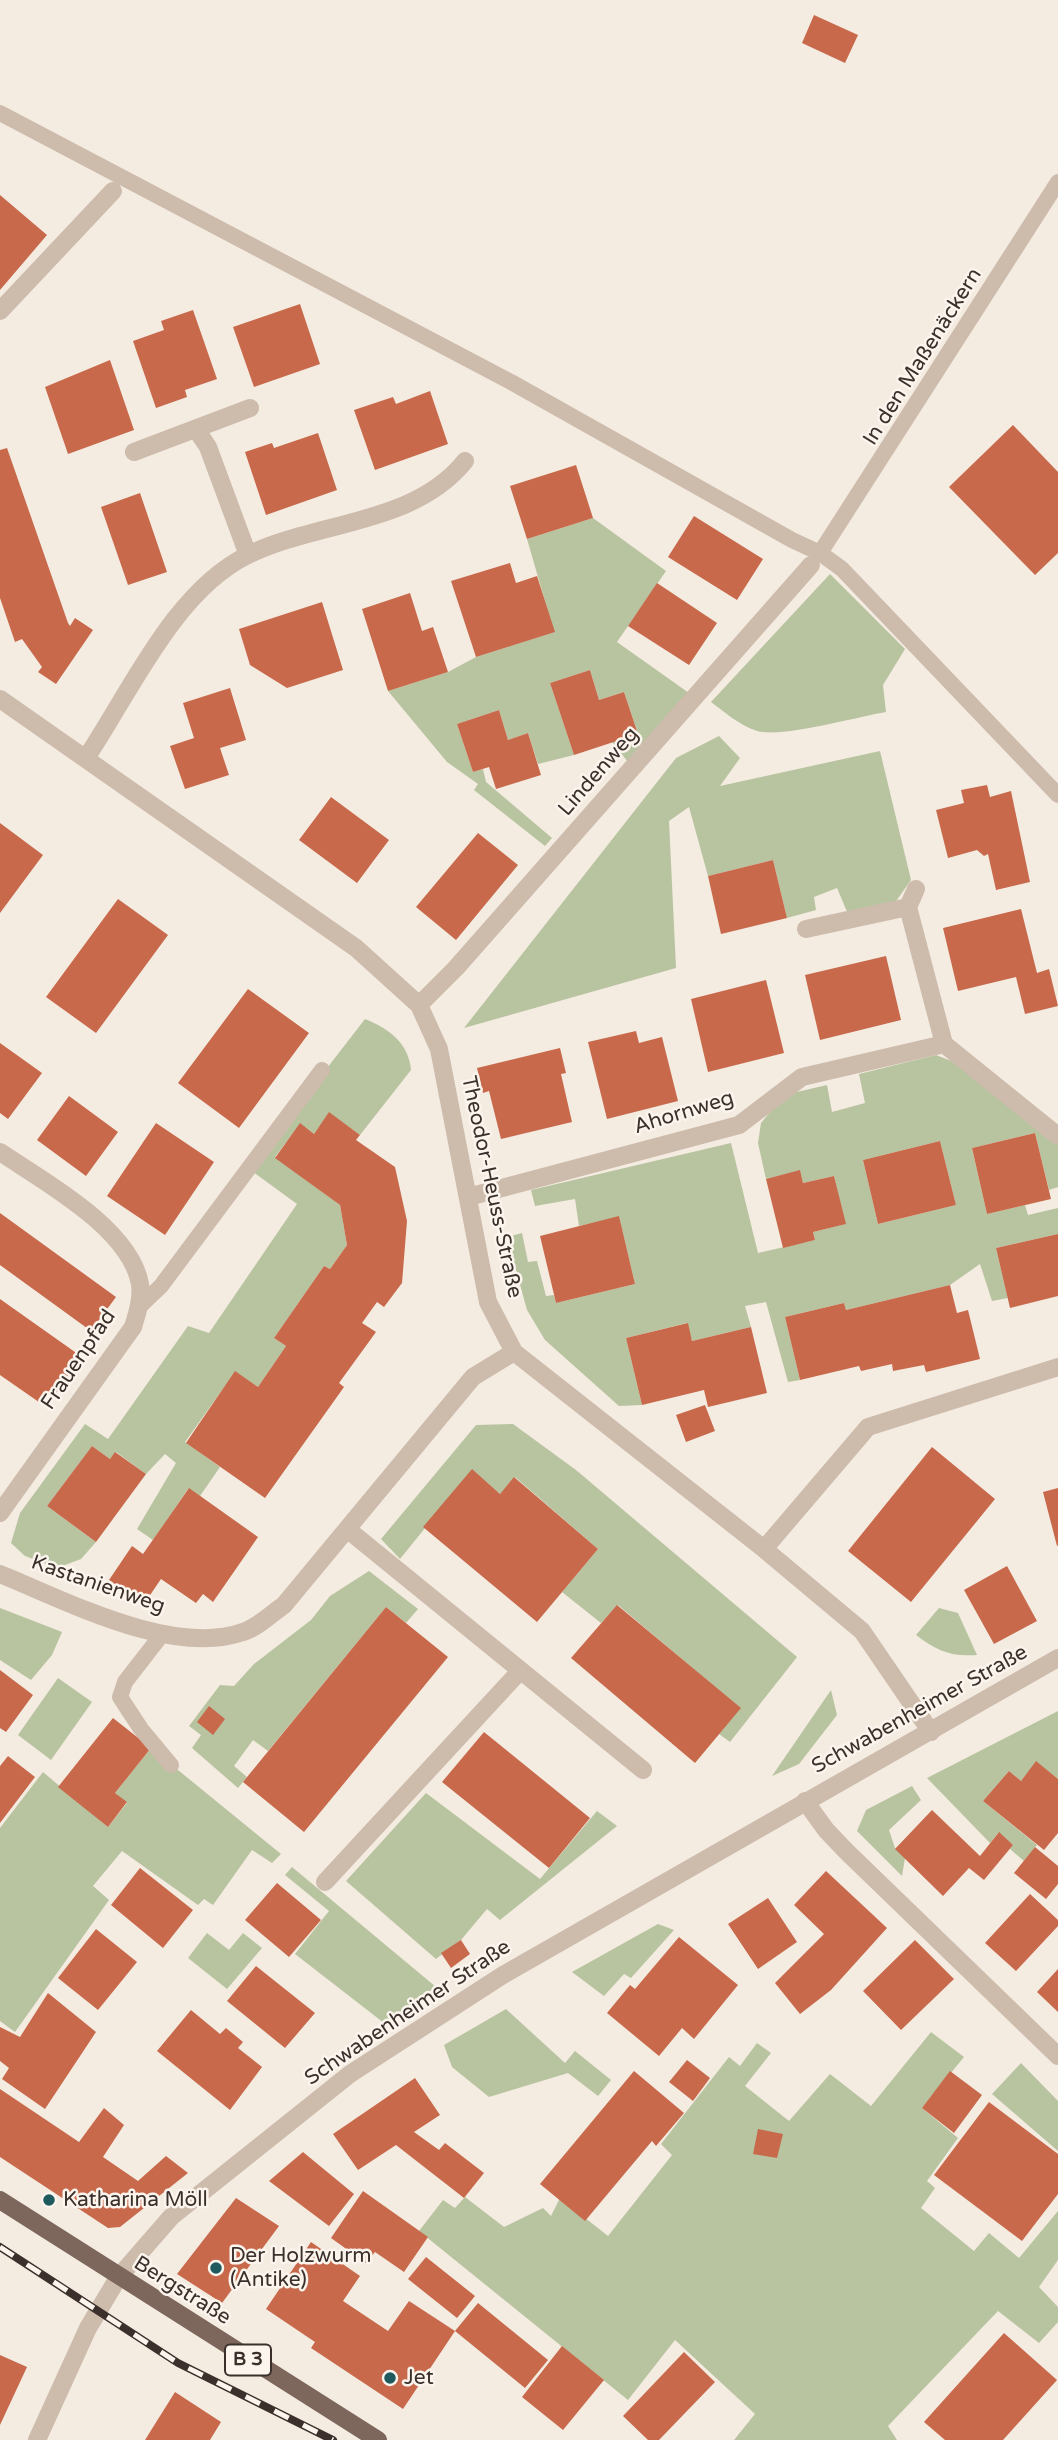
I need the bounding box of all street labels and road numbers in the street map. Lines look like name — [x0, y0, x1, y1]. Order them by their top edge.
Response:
street label: In den Maßenäckern — [858, 264, 988, 450]
street label: Lindenweg — [554, 722, 644, 822]
street label: Theodor-Heuss-Straße — [455, 1074, 527, 1300]
street label: Ahornweg — [631, 1086, 737, 1140]
street label: Frauenpfad — [36, 1305, 122, 1415]
street label: Kastanienweg — [28, 1550, 168, 1620]
street label: Schwabenheimer Straße — [808, 1640, 1032, 1780]
street label: Schwabenheimer Straße — [300, 1935, 516, 2091]
street label: Bergstraße — [129, 2251, 235, 2331]
road number: B 3 — [225, 2344, 271, 2376]

